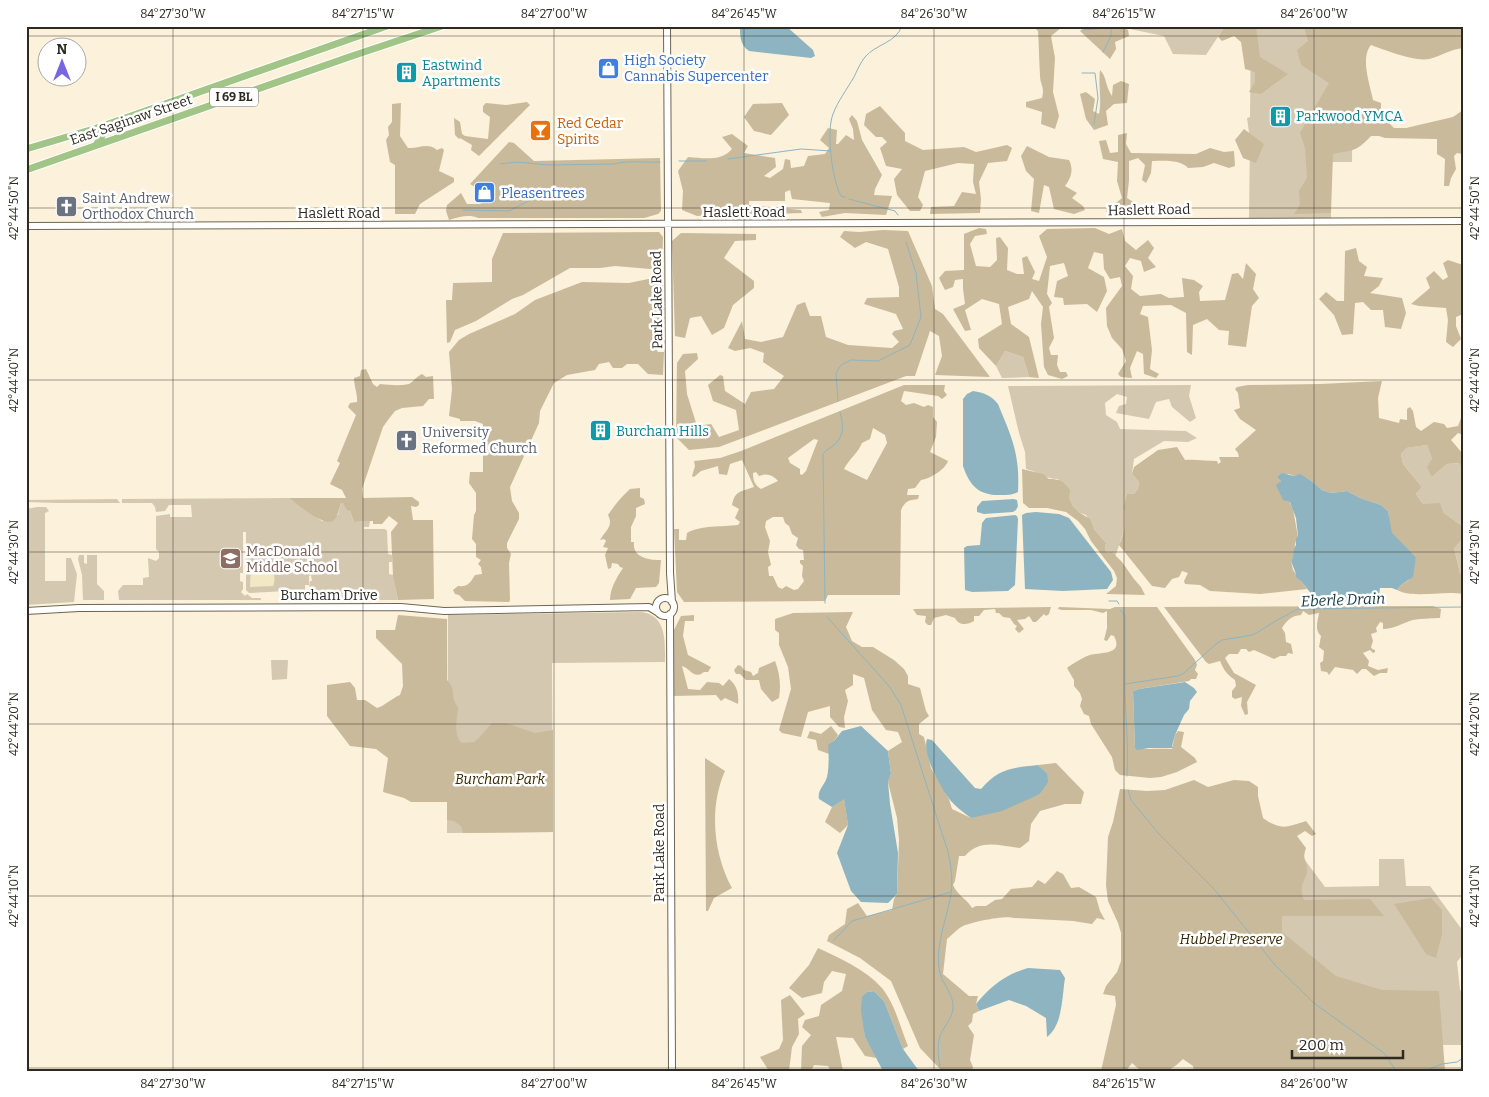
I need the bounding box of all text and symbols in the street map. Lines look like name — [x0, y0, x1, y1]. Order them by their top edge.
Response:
text: 84°27'30"W — [140, 7, 207, 21]
text: 84°27'15"W — [332, 7, 395, 21]
text: 84°27'00"W — [521, 7, 588, 21]
text: 84°26'45"W — [711, 7, 778, 21]
text: 84°26'30"W — [901, 7, 968, 21]
text: 84°26'15"W — [1092, 7, 1156, 21]
text: 84°26'00"W — [1280, 7, 1349, 21]
north arrow — [38, 38, 88, 88]
text: N — [57, 41, 68, 58]
place label: High Society Cannabis Supercenter — [624, 52, 768, 85]
shop icon: High Society Cannabis Supercenter — [596, 56, 620, 80]
place label: Eastwind Apartments — [422, 57, 500, 90]
building icon: Eastwind Apartments — [394, 61, 418, 85]
road number: I 69 BL — [210, 88, 258, 106]
street label: East Saginaw Street — [68, 91, 194, 149]
building icon: Parkwood YMCA — [1268, 104, 1292, 128]
place label: Parkwood YMCA — [1296, 108, 1403, 125]
place label: Red Cedar Spirits — [557, 115, 623, 148]
bar icon: Red Cedar Spirits — [529, 119, 553, 143]
text: 42°44'50"N — [7, 176, 21, 240]
text: 42°44'50"N — [1468, 176, 1482, 240]
shop icon: Pleasentrees — [473, 181, 497, 205]
place label: Pleasentrees — [501, 185, 585, 202]
place label: Saint Andrew Orthodox Church — [82, 190, 194, 223]
church icon: Saint Andrew Orthodox Church — [54, 194, 78, 218]
street label: Haslett Road — [1107, 201, 1191, 219]
street label: Haslett Road — [703, 204, 785, 221]
street label: Haslett Road — [298, 205, 380, 222]
street label: Park Lake Road — [648, 251, 666, 349]
text: 42°44'40"N — [7, 347, 21, 412]
text: 42°44'40"N — [1468, 347, 1482, 412]
building icon: Burcham Hills — [588, 419, 612, 443]
place label: Burcham Hills — [616, 423, 709, 440]
place label: University Reformed Church — [422, 424, 537, 457]
church icon: University Reformed Church — [394, 428, 418, 452]
text: 42°44'30"N — [7, 519, 21, 584]
text: 42°44'30"N — [1468, 519, 1482, 584]
place label: MacDonald Middle School — [246, 543, 338, 576]
school or university icon: MacDonald Middle School — [218, 547, 242, 571]
street label: Burcham Drive — [280, 587, 378, 604]
water label: Eberle Drain — [1301, 590, 1385, 610]
text: 42°44'20"N — [7, 691, 21, 756]
text: 42°44'20"N — [1468, 691, 1482, 756]
park label: Burcham Park — [455, 771, 545, 788]
street label: Park Lake Road — [651, 804, 668, 902]
text: 42°44'10"N — [7, 864, 21, 927]
text: 42°44'10"N — [1468, 864, 1482, 927]
park label: Hubbel Preserve — [1180, 931, 1282, 948]
scale bar — [1292, 1027, 1403, 1059]
text: 200 m — [1299, 1036, 1344, 1054]
text: 84°27'30"W — [140, 1077, 207, 1091]
text: 84°27'15"W — [332, 1077, 395, 1091]
text: 84°27'00"W — [521, 1077, 588, 1091]
text: 84°26'45"W — [711, 1077, 778, 1091]
text: 84°26'30"W — [901, 1077, 968, 1091]
text: 84°26'15"W — [1092, 1077, 1156, 1091]
text: 84°26'00"W — [1280, 1077, 1349, 1091]

